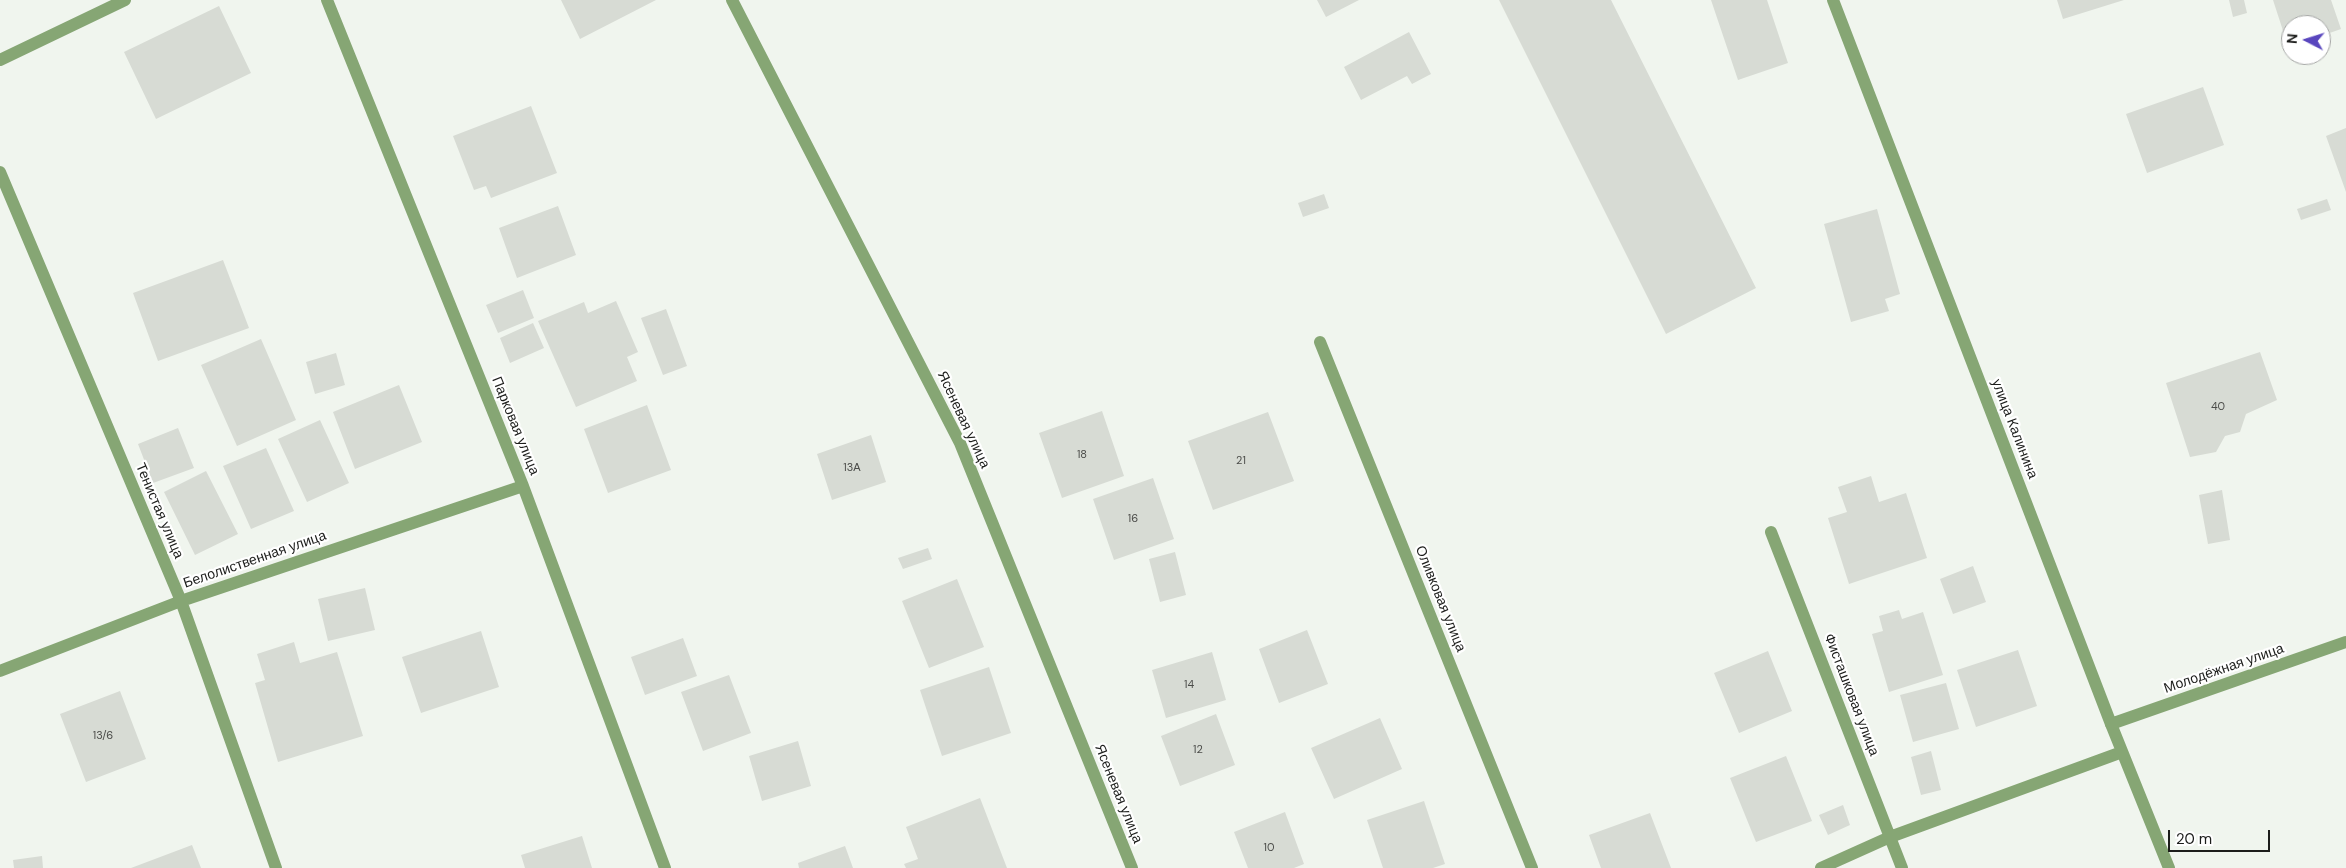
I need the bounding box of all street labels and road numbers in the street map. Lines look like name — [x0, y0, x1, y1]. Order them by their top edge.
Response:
street label: Ясеневая улица — [933, 369, 993, 471]
street label: Парковая улица — [488, 374, 542, 478]
street label: улица Калинина — [1987, 377, 2041, 481]
street label: Тенистая улица — [131, 461, 187, 561]
street label: Белолиственная улица — [181, 528, 329, 592]
street label: Оливковая улица — [1411, 543, 1469, 655]
street label: Фисташковая улица — [1820, 631, 1882, 759]
street label: Молодёжная улица — [2162, 641, 2286, 697]
street label: Ясеневая улица — [1090, 742, 1146, 846]

